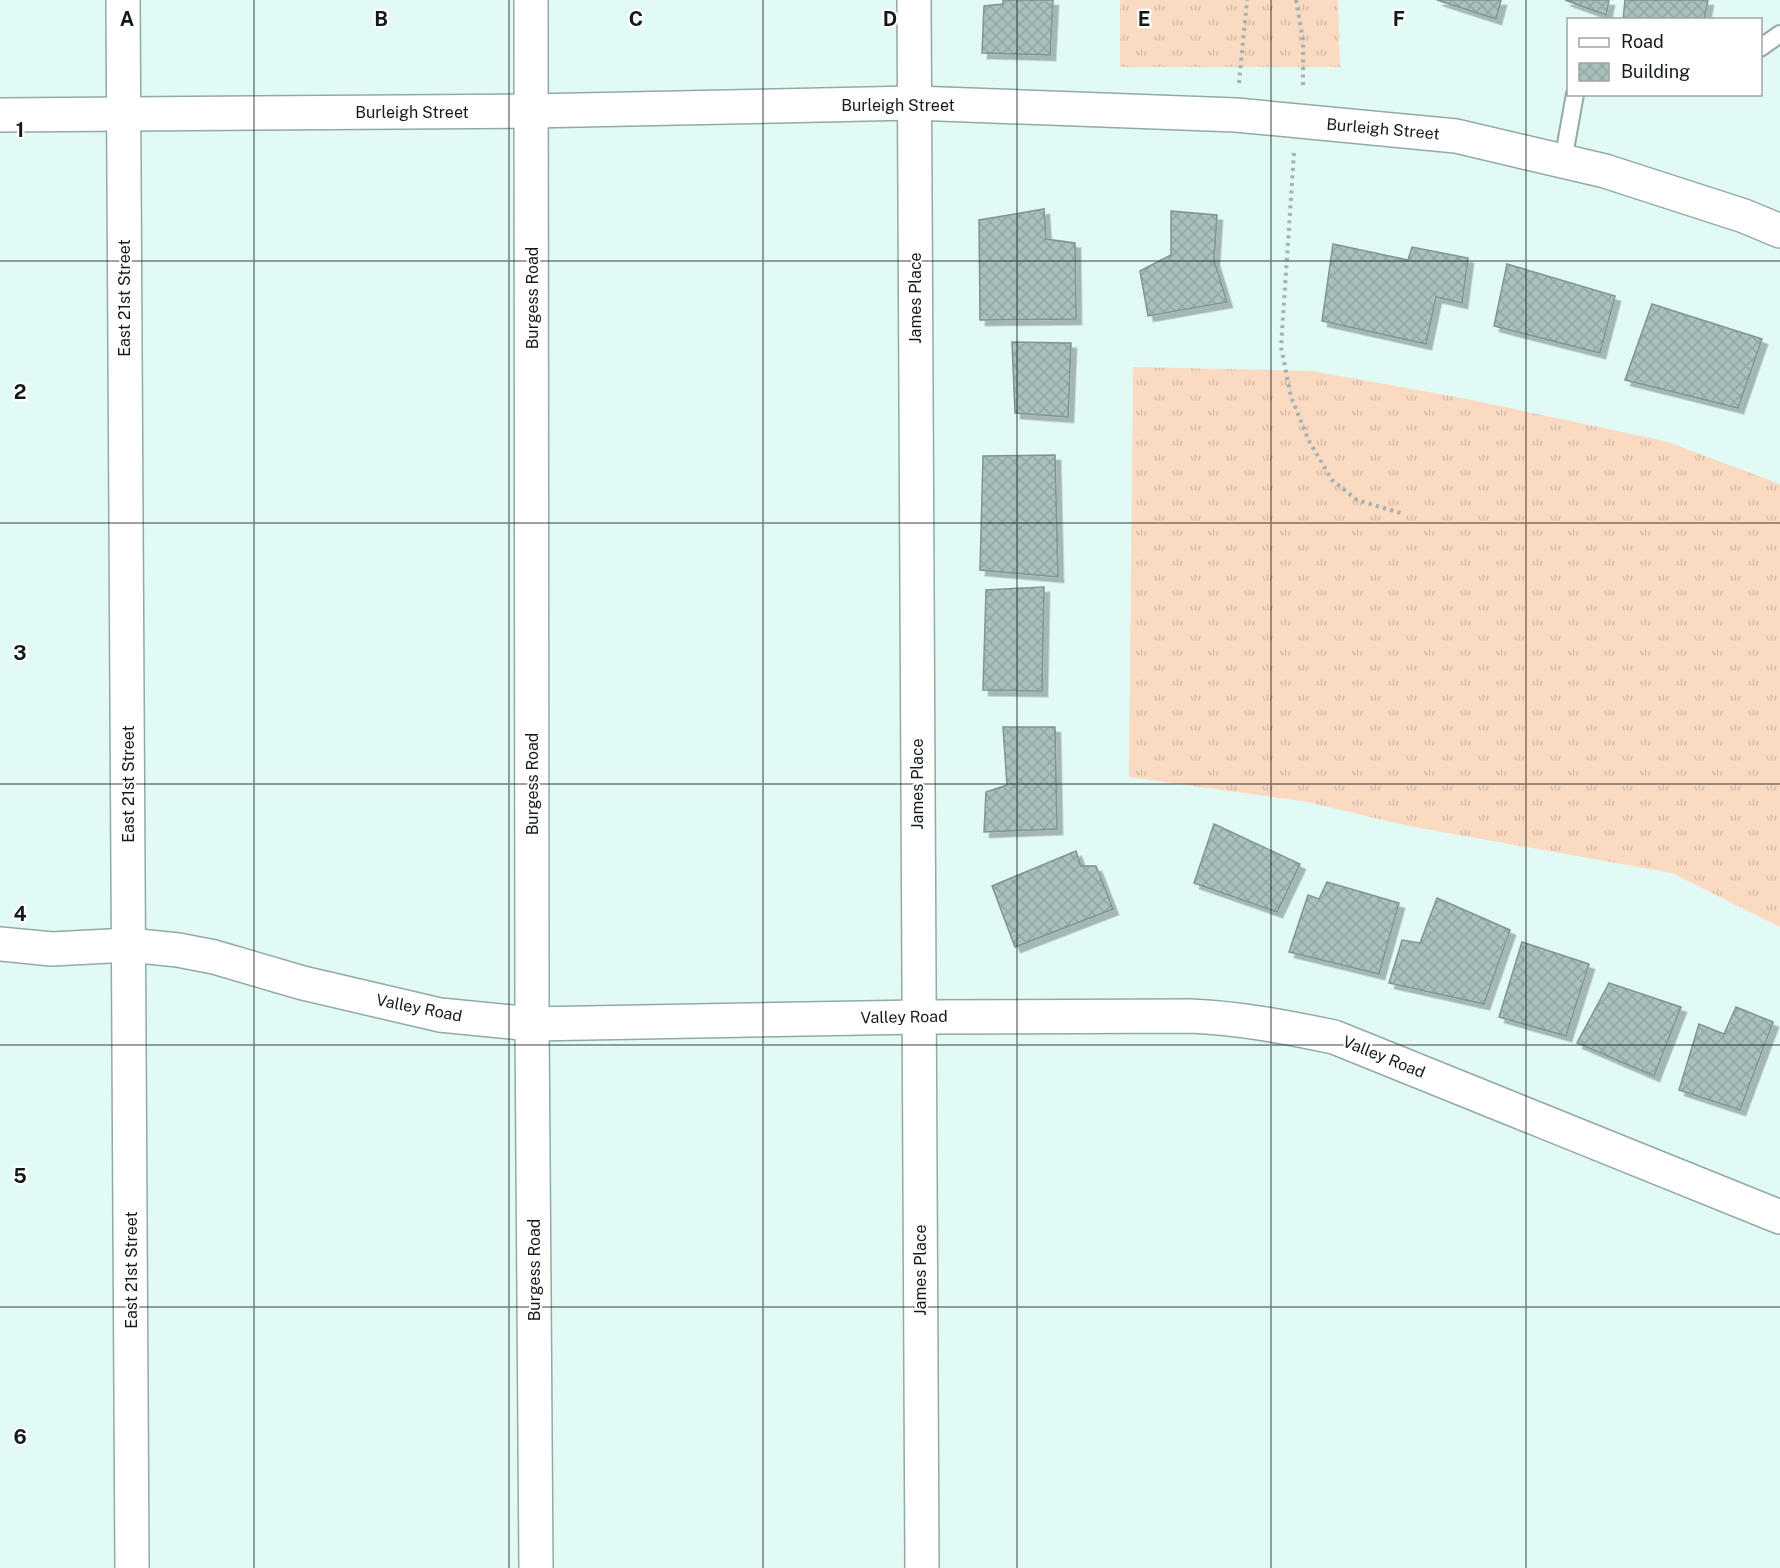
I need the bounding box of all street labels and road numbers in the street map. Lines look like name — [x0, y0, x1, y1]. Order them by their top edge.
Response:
street label: Burleigh Street — [841, 96, 955, 115]
street label: Burleigh Street — [355, 103, 469, 122]
street label: Burleigh Street — [1326, 115, 1440, 143]
street label: East 21st Street — [115, 239, 134, 357]
street label: Burgess Road — [523, 247, 542, 349]
street label: James Place — [906, 252, 925, 344]
street label: East 21st Street — [119, 725, 138, 843]
street label: Burgess Road — [523, 733, 542, 835]
street label: James Place — [908, 738, 927, 830]
street label: Valley Road — [374, 990, 464, 1026]
street label: Valley Road — [860, 1007, 948, 1027]
street label: Valley Road — [1340, 1032, 1428, 1082]
street label: East 21st Street — [122, 1211, 141, 1329]
street label: Burgess Road — [525, 1219, 544, 1321]
street label: James Place — [911, 1224, 930, 1316]

